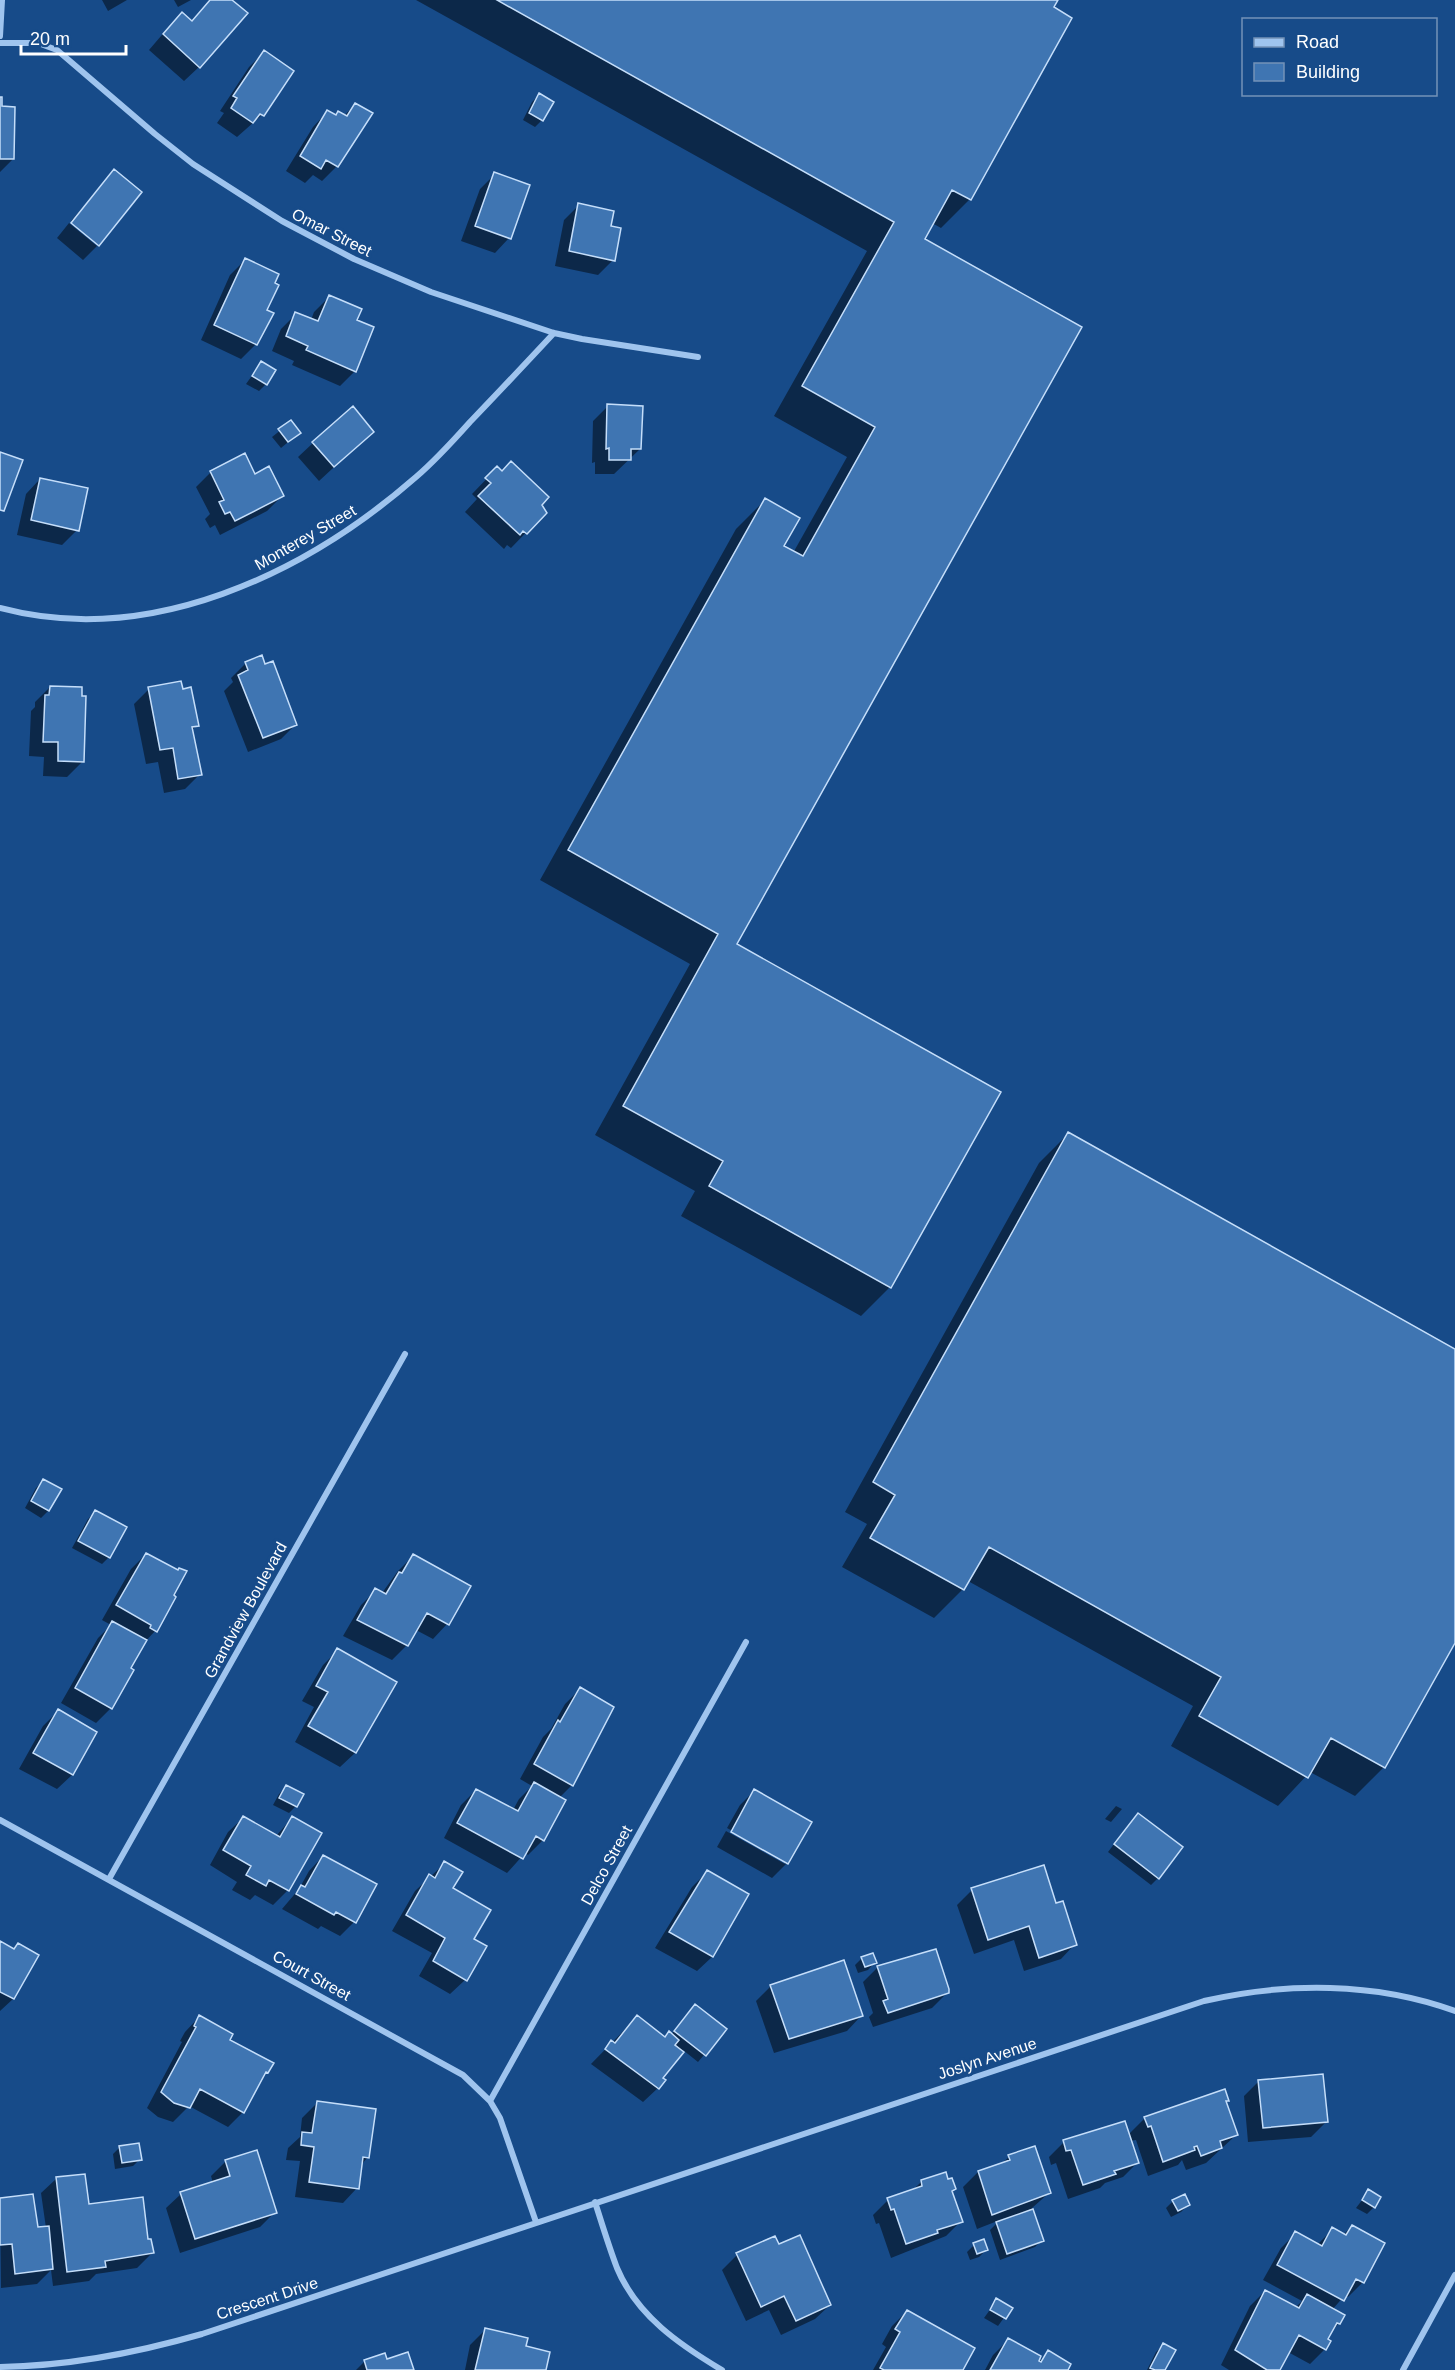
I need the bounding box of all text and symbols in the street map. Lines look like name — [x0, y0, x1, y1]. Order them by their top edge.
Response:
scale bar — [21, 18, 126, 56]
legend — [1242, 18, 1437, 96]
text: 20 m — [30, 29, 70, 49]
text: Road — [1296, 32, 1339, 52]
text: Building — [1296, 62, 1360, 82]
street label: Omar Street — [289, 205, 375, 260]
street label: Monterey Street — [252, 501, 359, 573]
street label: Grandview Boulevard — [201, 1539, 290, 1681]
street label: Delco Street — [578, 1822, 635, 1908]
street label: Court Street — [270, 1947, 354, 2004]
street label: Joslyn Avenue — [936, 2034, 1039, 2082]
street label: Crescent Drive — [214, 2274, 320, 2323]

